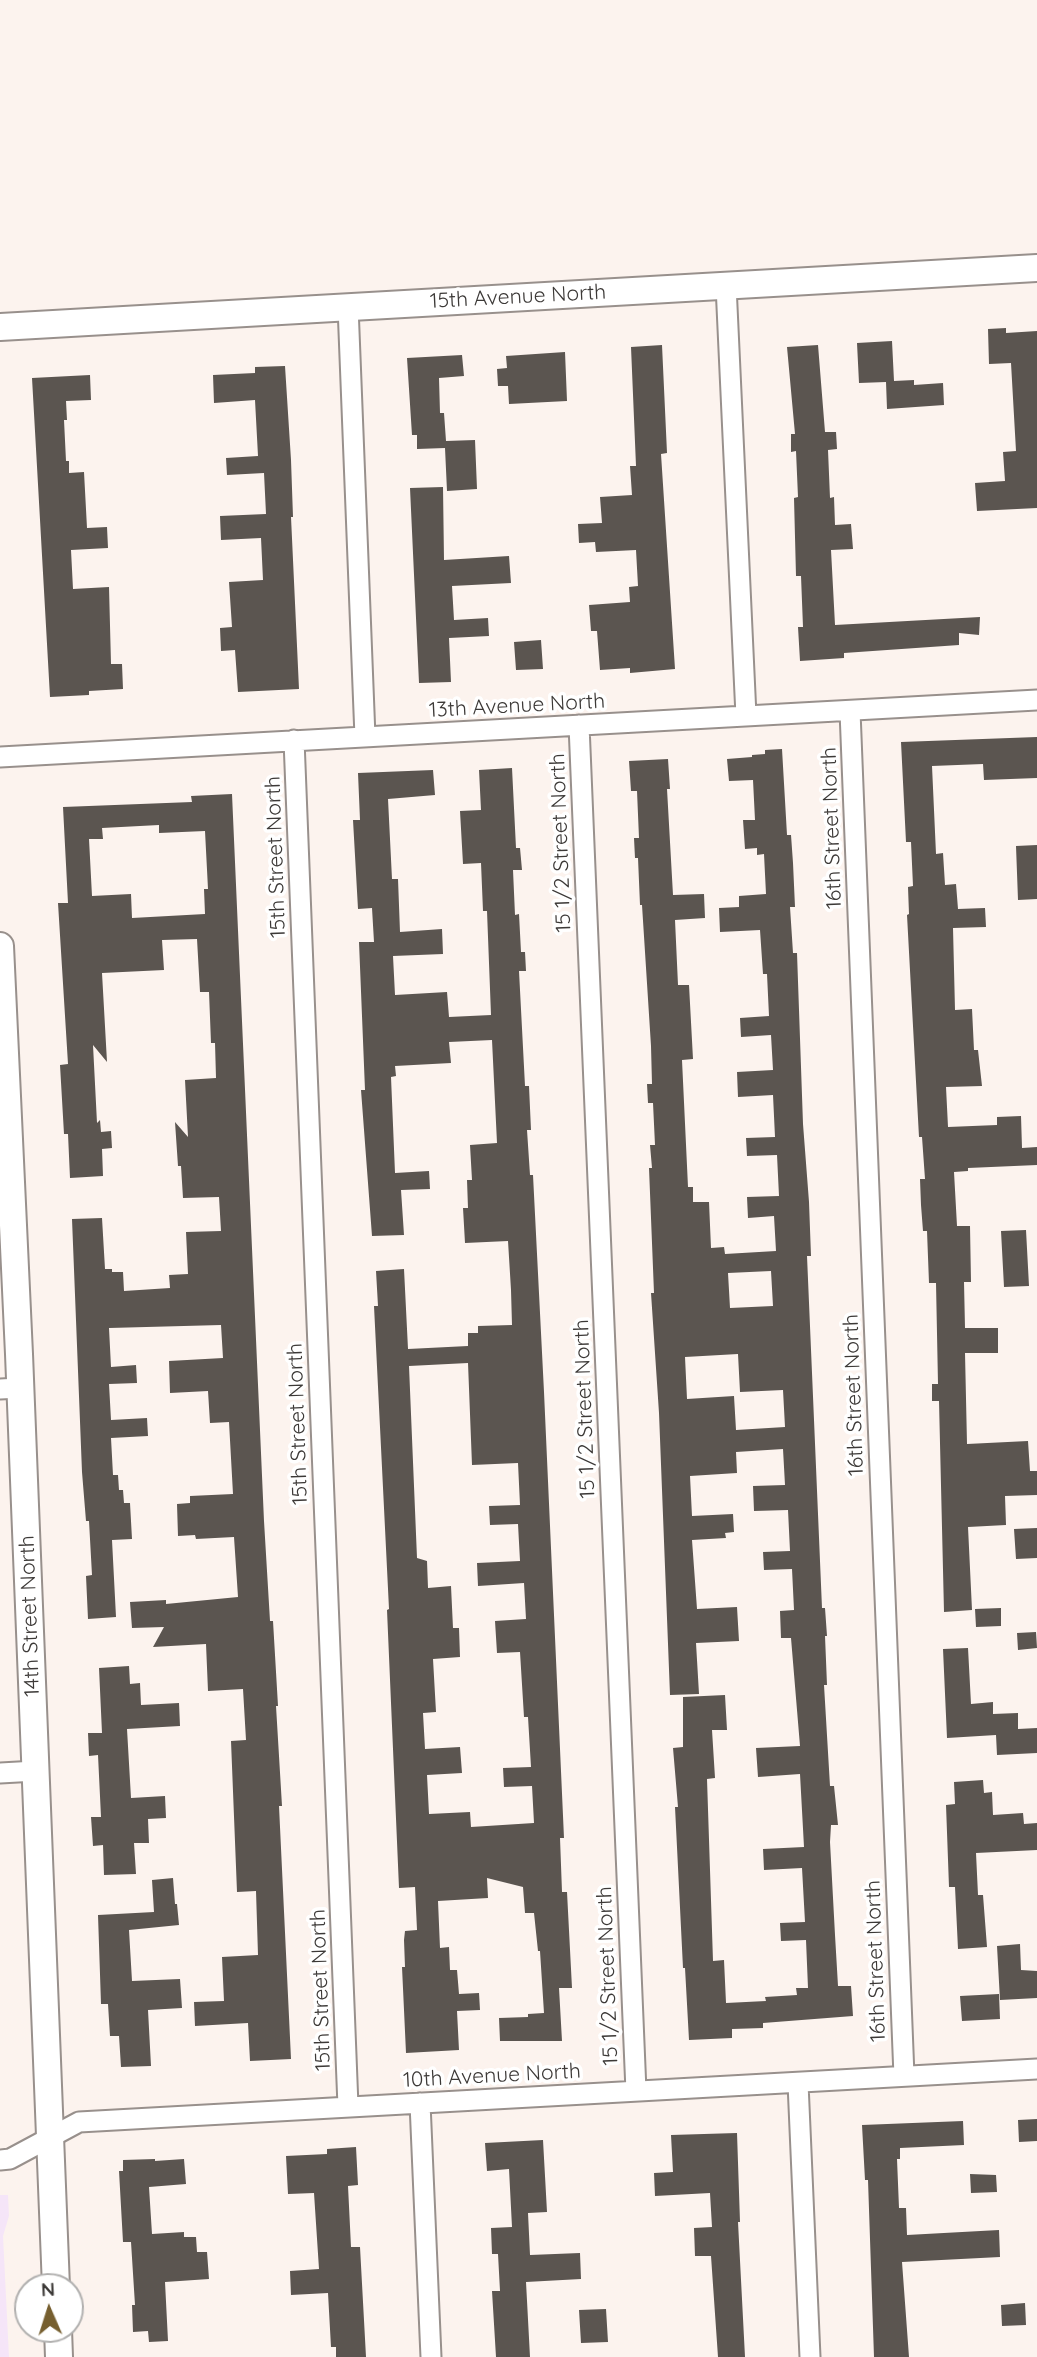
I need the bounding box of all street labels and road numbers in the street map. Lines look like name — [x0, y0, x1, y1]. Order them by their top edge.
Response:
street label: 15th Avenue North — [429, 280, 607, 314]
street label: 13th Avenue North — [428, 689, 606, 723]
street label: 16th Street North — [817, 747, 847, 909]
street label: 15 1/2 Street North — [545, 753, 577, 933]
street label: 15th Street North — [261, 775, 291, 939]
street label: 16th Street North — [839, 1314, 869, 1476]
street label: 15 1/2 Street North — [569, 1319, 601, 1499]
street label: 15th Street North — [283, 1342, 313, 1506]
street label: 14th Street North — [15, 1535, 45, 1697]
street label: 16th Street North — [861, 1880, 891, 2042]
street label: 15 1/2 Street North — [592, 1886, 624, 2066]
street label: 15th Street North — [306, 1908, 336, 2072]
street label: 10th Avenue North — [403, 2059, 581, 2093]

